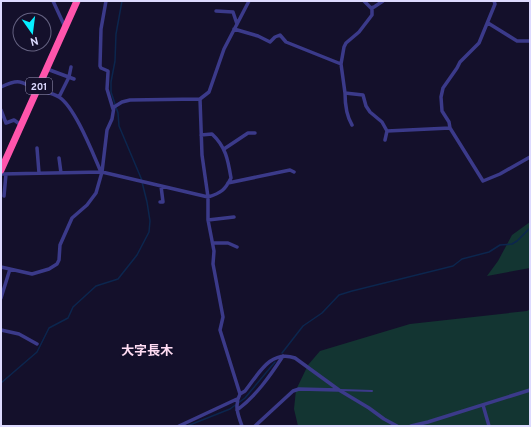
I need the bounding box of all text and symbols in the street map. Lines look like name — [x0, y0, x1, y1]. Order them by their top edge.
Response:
north arrow — [12, 12, 52, 52]
text: N — [29, 33, 40, 48]
road number: 201 — [26, 78, 52, 94]
district label: 大字長木 — [121, 344, 174, 360]

